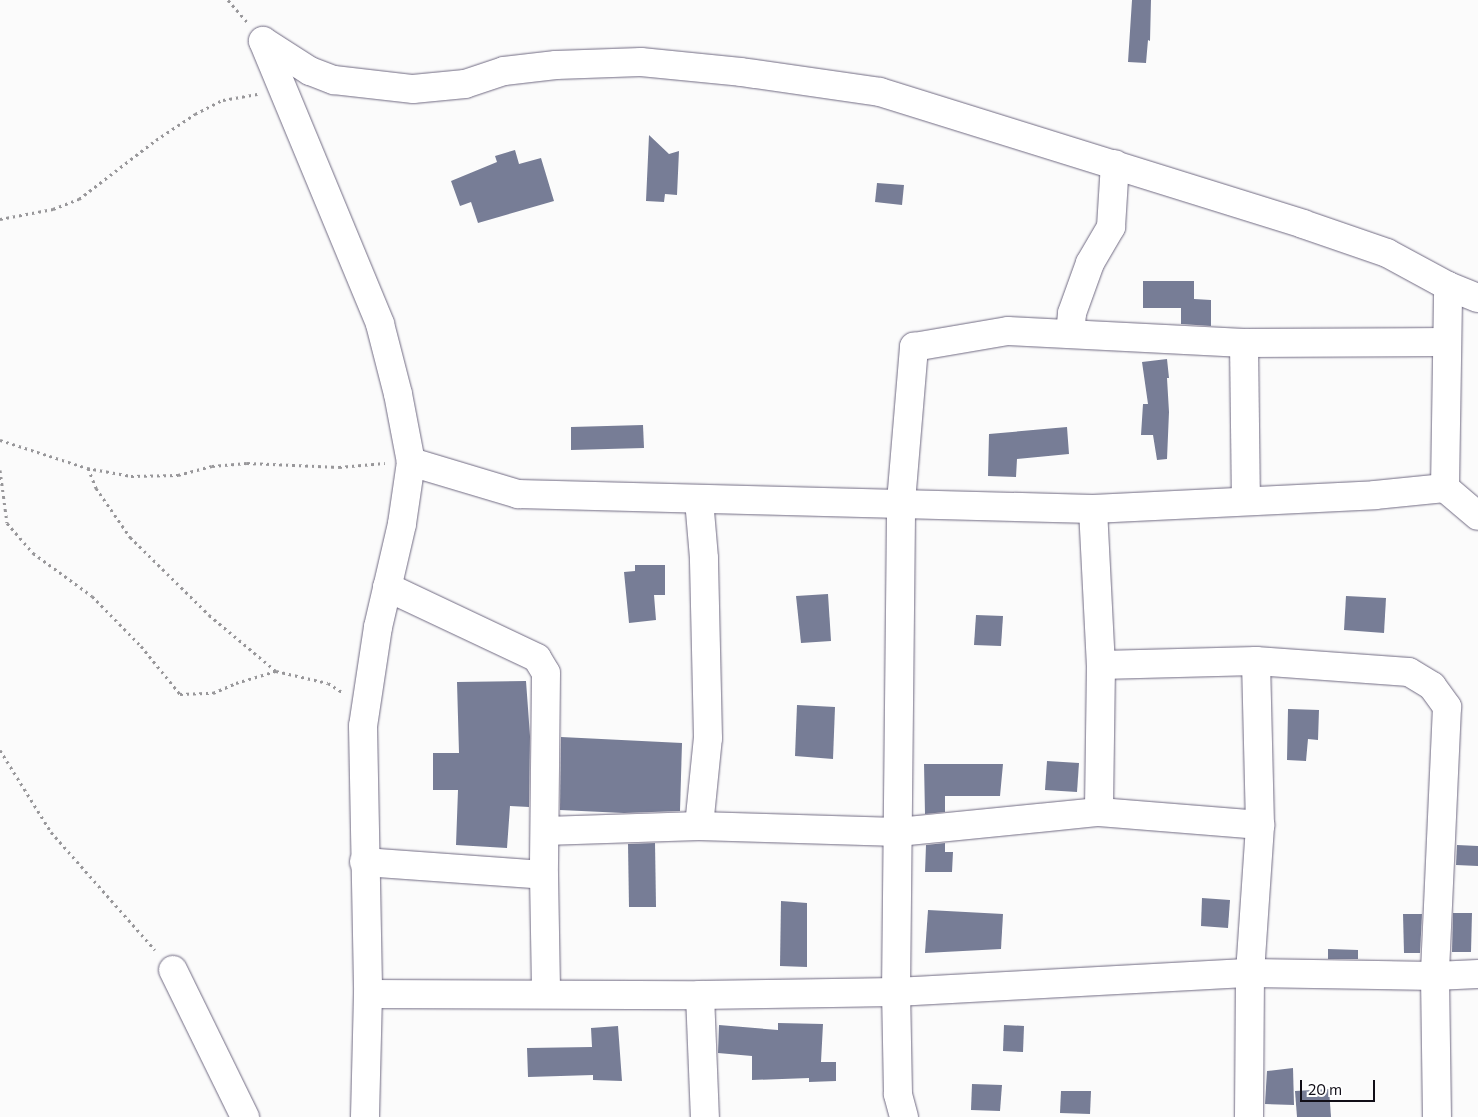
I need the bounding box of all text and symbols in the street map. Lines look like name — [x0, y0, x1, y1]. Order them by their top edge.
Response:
scale bar — [1303, 1070, 1378, 1102]
text: 20 m — [1308, 1080, 1342, 1098]

